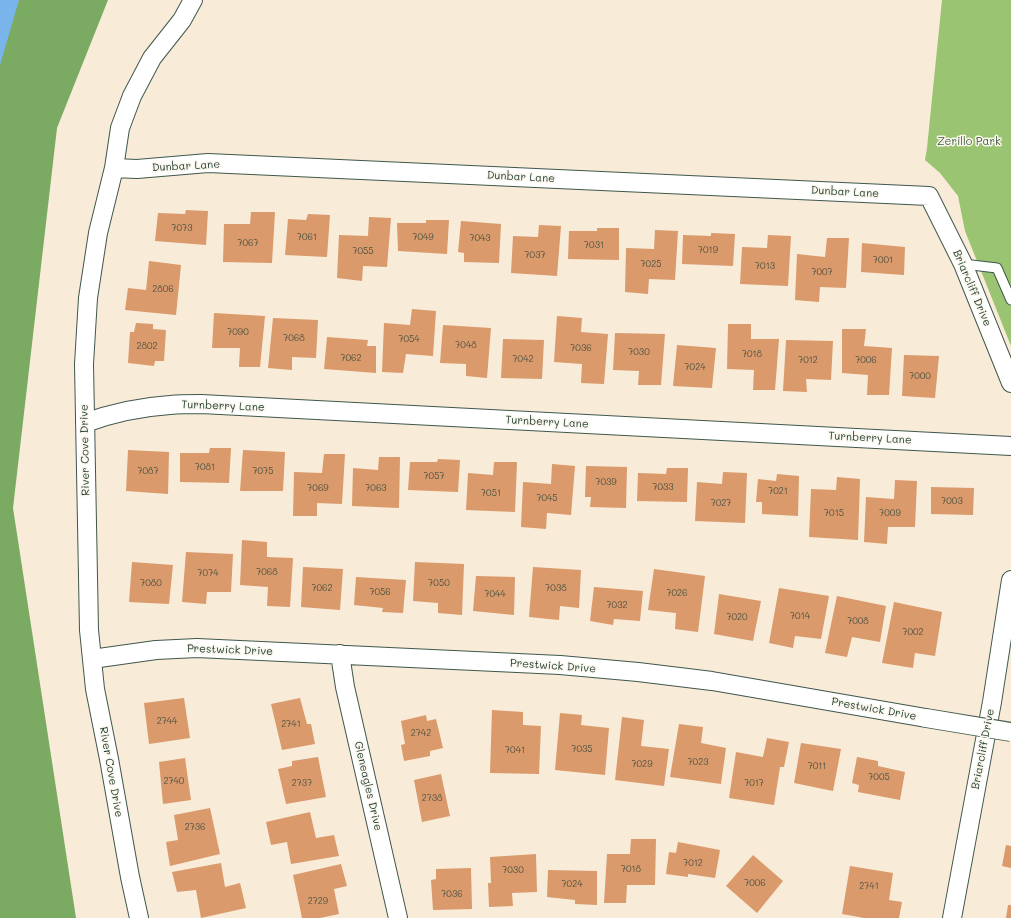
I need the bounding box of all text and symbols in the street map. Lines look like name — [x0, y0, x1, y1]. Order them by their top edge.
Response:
park label: Zerillo Park — [937, 135, 1001, 149]
street label: Dunbar Lane — [152, 158, 220, 174]
street label: Dunbar Lane — [487, 169, 555, 185]
street label: Dunbar Lane — [811, 184, 879, 200]
house number: 7073 — [172, 223, 192, 233]
house number: 7061 — [297, 232, 317, 242]
house number: 7049 — [412, 232, 434, 242]
house number: 7043 — [469, 233, 491, 243]
house number: 7067 — [238, 238, 258, 248]
house number: 7031 — [584, 240, 604, 250]
house number: 7019 — [698, 245, 718, 255]
house number: 7055 — [352, 246, 374, 256]
street label: Briarcliff Drive — [950, 248, 994, 328]
house number: 7037 — [525, 250, 545, 260]
house number: 7001 — [873, 255, 893, 265]
house number: 7025 — [641, 259, 661, 269]
house number: 7013 — [755, 261, 775, 271]
house number: 7007 — [811, 267, 833, 277]
house number: 2806 — [152, 284, 174, 294]
house number: 7090 — [227, 327, 249, 337]
house number: 7068 — [283, 333, 305, 343]
house number: 7054 — [398, 334, 420, 344]
house number: 7048 — [455, 340, 477, 350]
house number: 2802 — [136, 341, 158, 351]
house number: 7036 — [570, 343, 592, 353]
house number: 7030 — [628, 347, 650, 357]
house number: 7018 — [742, 349, 762, 359]
house number: 7062 — [340, 353, 362, 363]
house number: 7042 — [513, 354, 533, 364]
house number: 7012 — [798, 355, 818, 365]
house number: 7006 — [855, 355, 877, 365]
house number: 7024 — [685, 362, 705, 372]
house number: 7000 — [909, 371, 931, 381]
street label: Turnberry Lane — [181, 398, 265, 414]
street label: River Cove Drive — [78, 404, 92, 496]
street label: Turnberry Lane — [505, 413, 589, 431]
street label: Turnberry Lane — [828, 429, 912, 447]
house number: 7081 — [195, 462, 215, 472]
house number: 7087 — [137, 466, 159, 476]
house number: 7075 — [253, 466, 273, 476]
house number: 7057 — [424, 471, 444, 481]
house number: 7039 — [595, 477, 617, 487]
house number: 7033 — [652, 482, 674, 492]
house number: 7069 — [307, 483, 329, 493]
house number: 7063 — [365, 483, 387, 493]
house number: 7021 — [768, 486, 788, 496]
house number: 7051 — [481, 488, 501, 498]
house number: 7045 — [536, 493, 558, 503]
house number: 7003 — [941, 496, 963, 506]
house number: 7027 — [711, 498, 731, 508]
house number: 7015 — [824, 508, 844, 518]
house number: 7009 — [879, 508, 901, 518]
house number: 7068 — [256, 567, 278, 577]
house number: 7074 — [198, 568, 218, 578]
house number: 7080 — [140, 578, 162, 588]
house number: 7050 — [428, 578, 450, 588]
house number: 7062 — [311, 583, 333, 593]
house number: 7038 — [545, 583, 567, 593]
house number: 7056 — [369, 587, 391, 597]
house number: 7026 — [666, 588, 688, 598]
house number: 7044 — [484, 589, 506, 599]
house number: 7032 — [607, 600, 627, 610]
house number: 7014 — [790, 611, 810, 621]
house number: 7020 — [726, 612, 748, 622]
house number: 7008 — [847, 616, 869, 626]
house number: 7002 — [902, 627, 924, 637]
street label: Prestwick Drive — [187, 642, 273, 658]
street label: Prestwick Drive — [510, 656, 596, 676]
street label: Prestwick Drive — [830, 695, 918, 723]
street label: Briarcliff Drive — [969, 708, 997, 790]
house number: 2744 — [157, 716, 177, 726]
house number: 2741 — [281, 719, 301, 729]
street label: River Cove Drive — [97, 726, 125, 818]
house number: 2742 — [411, 728, 431, 738]
street label: Gleneagles Drive — [351, 740, 385, 832]
house number: 7035 — [571, 744, 593, 754]
house number: 7041 — [505, 745, 525, 755]
house number: 7023 — [688, 757, 708, 767]
house number: 7029 — [632, 759, 652, 769]
house number: 7011 — [808, 761, 826, 771]
house number: 7005 — [868, 772, 890, 782]
house number: 2740 — [164, 776, 184, 786]
house number: 2737 — [292, 778, 312, 788]
house number: 7017 — [744, 778, 764, 788]
house number: 2738 — [422, 793, 442, 803]
house number: 2736 — [185, 822, 205, 832]
house number: 7012 — [683, 858, 703, 868]
house number: 7018 — [621, 864, 641, 874]
house number: 7030 — [502, 865, 524, 875]
house number: 7006 — [744, 878, 766, 888]
house number: 7024 — [562, 879, 582, 889]
house number: 2741 — [859, 881, 879, 891]
house number: 7036 — [441, 889, 463, 899]
house number: 2729 — [308, 896, 328, 906]

